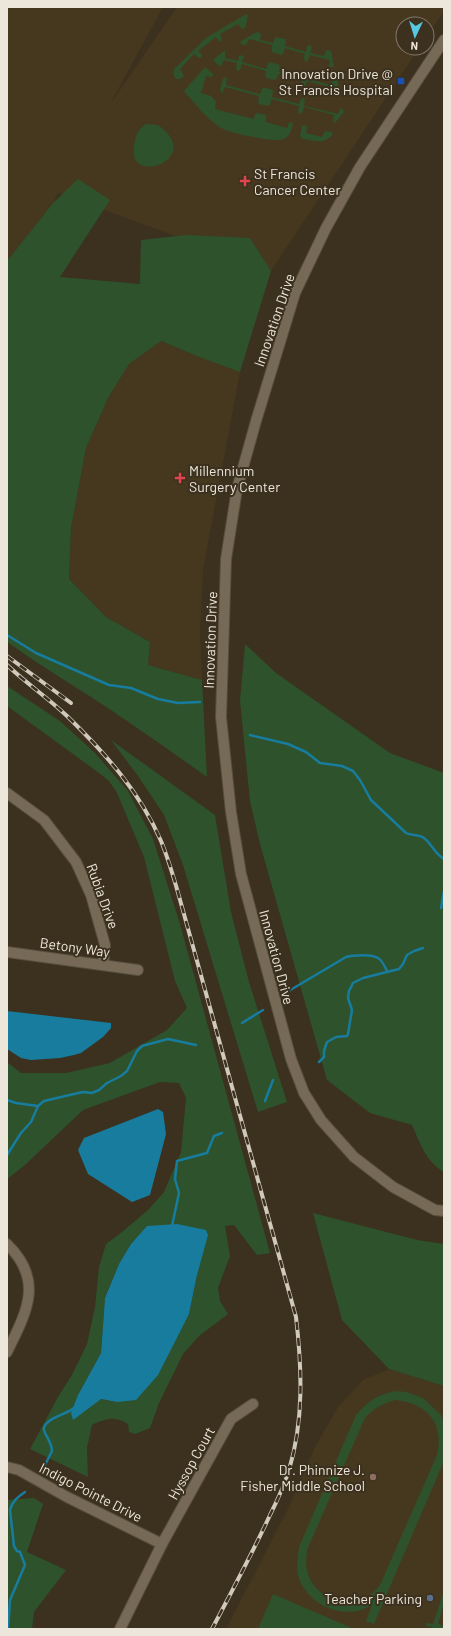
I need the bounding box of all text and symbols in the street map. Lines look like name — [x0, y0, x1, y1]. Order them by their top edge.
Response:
north arrow — [395, 16, 435, 56]
text: N — [410, 40, 418, 53]
place label: Innovation Drive @ St Francis Hospital — [279, 65, 393, 98]
marker: Innovation Drive @ St Francis Hospital — [396, 76, 406, 86]
place label: St Francis Cancer Center — [254, 165, 341, 198]
marker: St Francis Cancer Center — [239, 175, 251, 187]
street label: Innovation Drive — [250, 271, 298, 369]
place label: Millennium Surgery Center — [189, 462, 280, 495]
marker: Millennium Surgery Center — [174, 472, 186, 484]
street label: Innovation Drive — [200, 591, 220, 689]
street label: Rubia Drive — [83, 861, 123, 931]
street label: Innovation Drive — [256, 908, 298, 1006]
street label: Betony Way — [39, 934, 112, 960]
street label: Hyssop Court — [164, 1424, 218, 1502]
street label: Indigo Pointe Drive — [37, 1459, 145, 1525]
place label: Dr. Phinnize J. Fisher Middle School — [240, 1461, 365, 1494]
marker: Dr. Phinnize J. Fisher Middle School — [368, 1472, 378, 1482]
place label: Teacher Parking — [324, 1590, 422, 1607]
marker: Teacher Parking — [425, 1593, 435, 1603]

